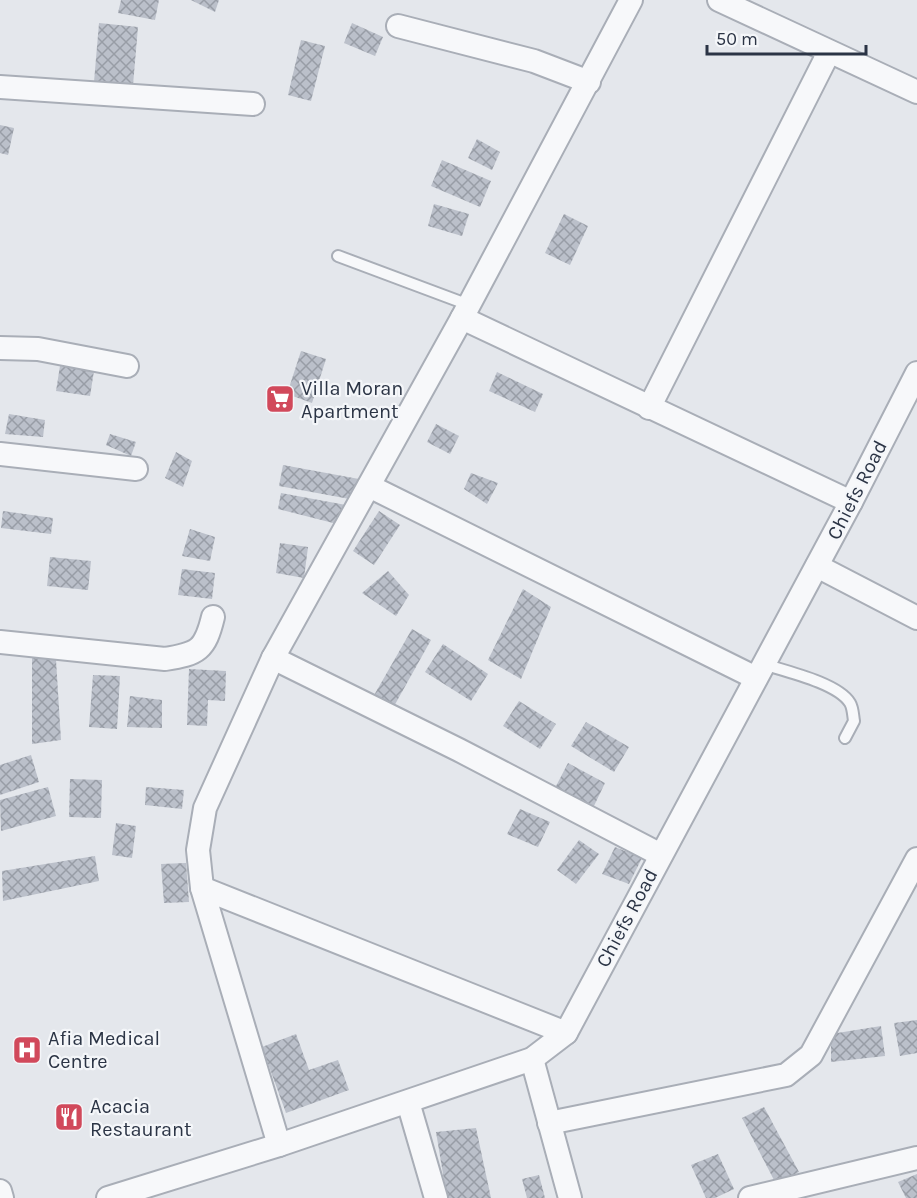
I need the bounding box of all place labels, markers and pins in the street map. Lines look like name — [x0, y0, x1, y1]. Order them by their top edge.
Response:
place label: Villa Moran Apartment — [301, 377, 403, 423]
supermarket icon: Villa Moran Apartment — [264, 383, 296, 415]
place label: Afia Medical Centre — [48, 1027, 160, 1073]
hospital icon: Afia Medical Centre — [11, 1034, 43, 1066]
place label: Acacia Restaurant — [90, 1095, 192, 1141]
restaurant icon: Acacia Restaurant — [53, 1101, 85, 1133]

